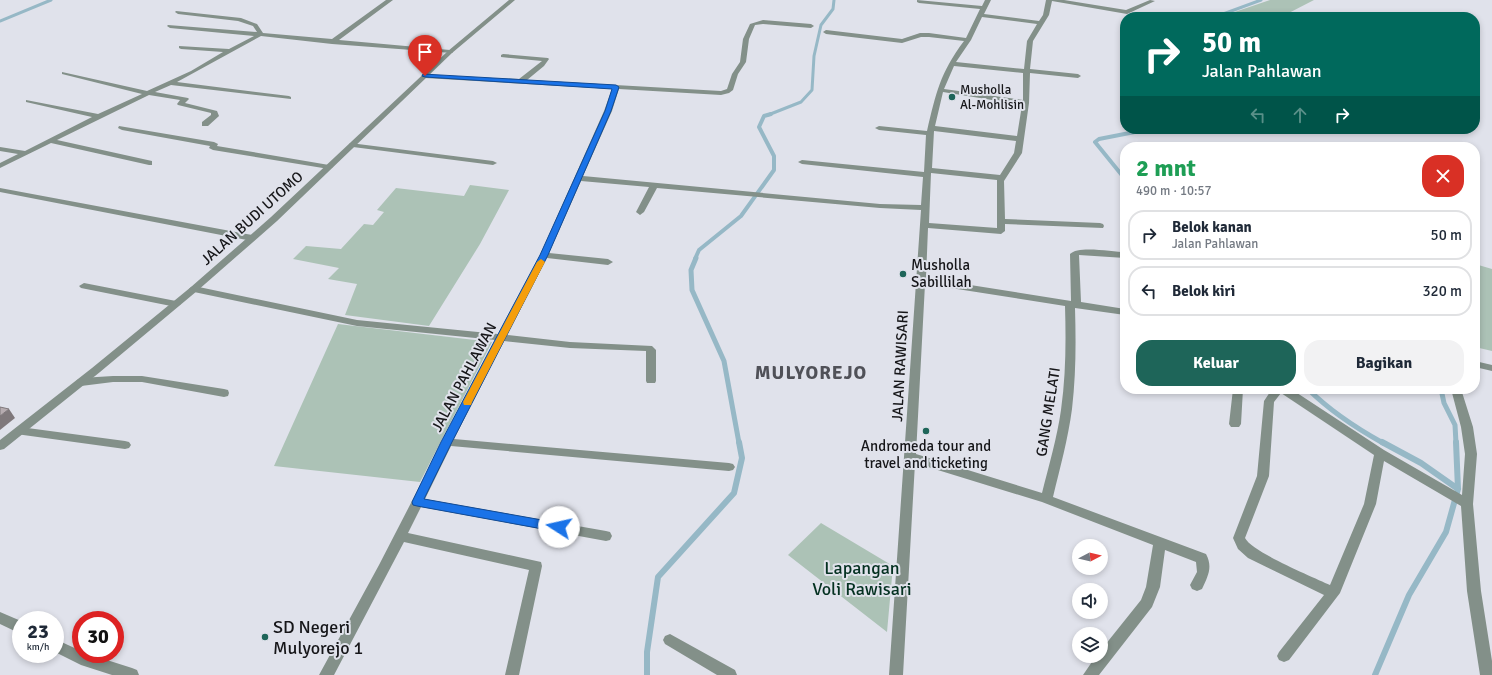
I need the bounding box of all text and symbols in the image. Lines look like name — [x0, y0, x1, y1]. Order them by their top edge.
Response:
text: 50 m — [1202, 26, 1261, 60]
icon: right — [1136, 28, 1188, 80]
pin — [408, 35, 442, 76]
icon: arrive — [414, 41, 436, 63]
text: Jalan Pahlawan — [1202, 60, 1322, 82]
place label: Musholla Al-Mohlisin — [960, 82, 1024, 113]
marker: Musholla Al-Mohlisin — [947, 92, 957, 102]
icon: left — [1247, 104, 1269, 126]
icon: ahead — [1289, 104, 1311, 126]
icon: right — [1331, 104, 1353, 126]
text: 2 mnt — [1136, 153, 1196, 183]
button: close — [1422, 155, 1464, 197]
street label: JALAN BUDI UTOMO — [197, 167, 307, 269]
text: 490 m · 10:57 — [1136, 183, 1212, 199]
text: Belok kanan — [1172, 218, 1252, 236]
icon: right — [1138, 224, 1160, 246]
text: 50 m — [1431, 226, 1462, 244]
text: Jalan Pahlawan — [1172, 236, 1258, 252]
place label: Musholla Sabillilah — [911, 256, 972, 291]
marker: Musholla Sabillilah — [898, 269, 908, 279]
icon: left — [1138, 280, 1160, 302]
text: Belok kiri — [1172, 282, 1235, 300]
text: 320 m — [1422, 282, 1462, 300]
street label: JALAN RAWISARI — [888, 310, 912, 422]
street label: JALAN PAHLAWAN — [428, 319, 500, 435]
button: Keluar — [1136, 340, 1296, 386]
button: Bagikan — [1304, 340, 1464, 386]
district label: MULYOREJO — [755, 361, 867, 385]
street label: GANG MELATI — [1032, 366, 1064, 458]
marker: Andromeda tour and travel and ticketing — [921, 426, 931, 436]
place label: Andromeda tour and travel and ticketing — [861, 437, 991, 472]
position arrow — [538, 506, 580, 548]
north arrow — [1072, 539, 1108, 575]
map controls — [1072, 539, 1108, 663]
park label: Lapangan Voli Rawisari — [812, 557, 912, 600]
button: sound — [1072, 583, 1108, 619]
speed limit sign: 30 — [72, 611, 124, 663]
place label: SD Negeri Mulyorejo 1 — [273, 616, 363, 659]
text: 23 — [27, 619, 49, 644]
button: layers — [1072, 627, 1108, 663]
marker: SD Negeri Mulyorejo 1 — [260, 632, 270, 642]
text: km/h — [27, 641, 49, 653]

